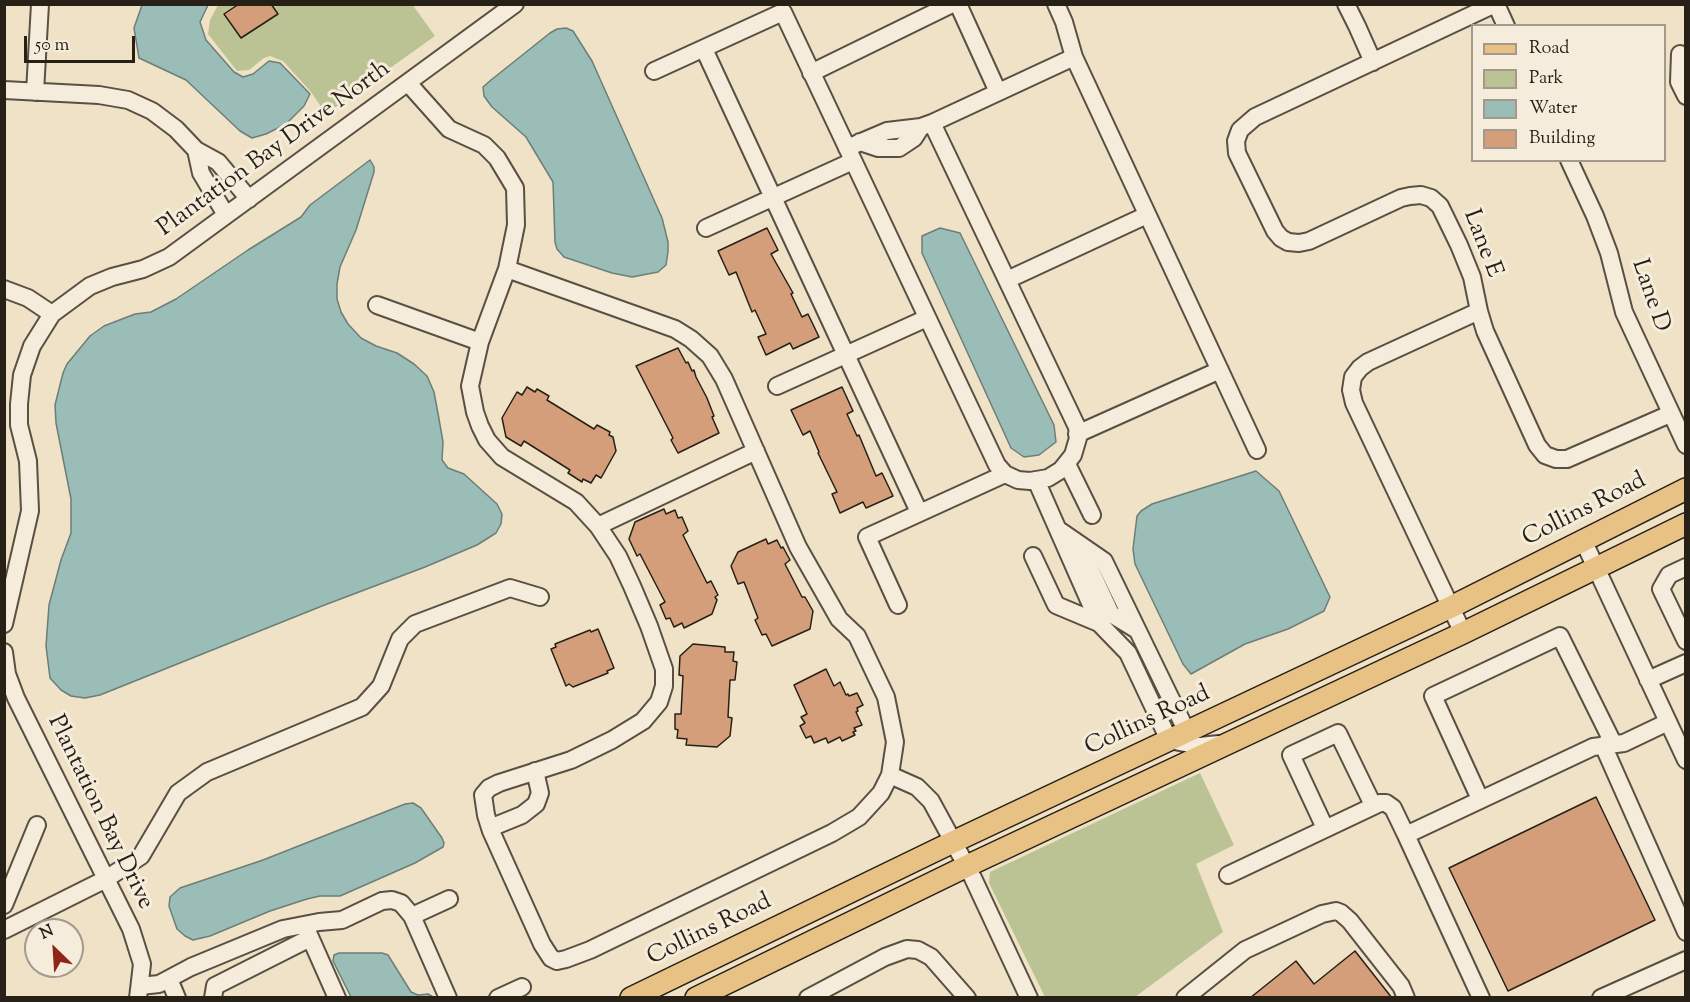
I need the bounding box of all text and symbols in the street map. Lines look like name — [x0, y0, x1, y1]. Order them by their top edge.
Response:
scale bar — [27, 24, 138, 62]
legend — [1471, 24, 1666, 162]
text: 50 m — [35, 33, 69, 59]
text: Road — [1529, 36, 1569, 62]
street label: Plantation Bay Drive North — [153, 56, 397, 244]
text: Park — [1529, 66, 1563, 92]
text: Water — [1529, 96, 1577, 122]
text: Building — [1529, 126, 1595, 152]
street label: Lane E — [1455, 206, 1507, 282]
street label: Lane D — [1623, 256, 1675, 336]
street label: Collins Road — [1519, 468, 1651, 554]
street label: Collins Road — [1081, 681, 1215, 763]
street label: Plantation Bay Drive — [40, 711, 158, 915]
street label: Collins Road — [643, 889, 777, 973]
north arrow — [24, 918, 84, 978]
text: N — [36, 920, 58, 946]

